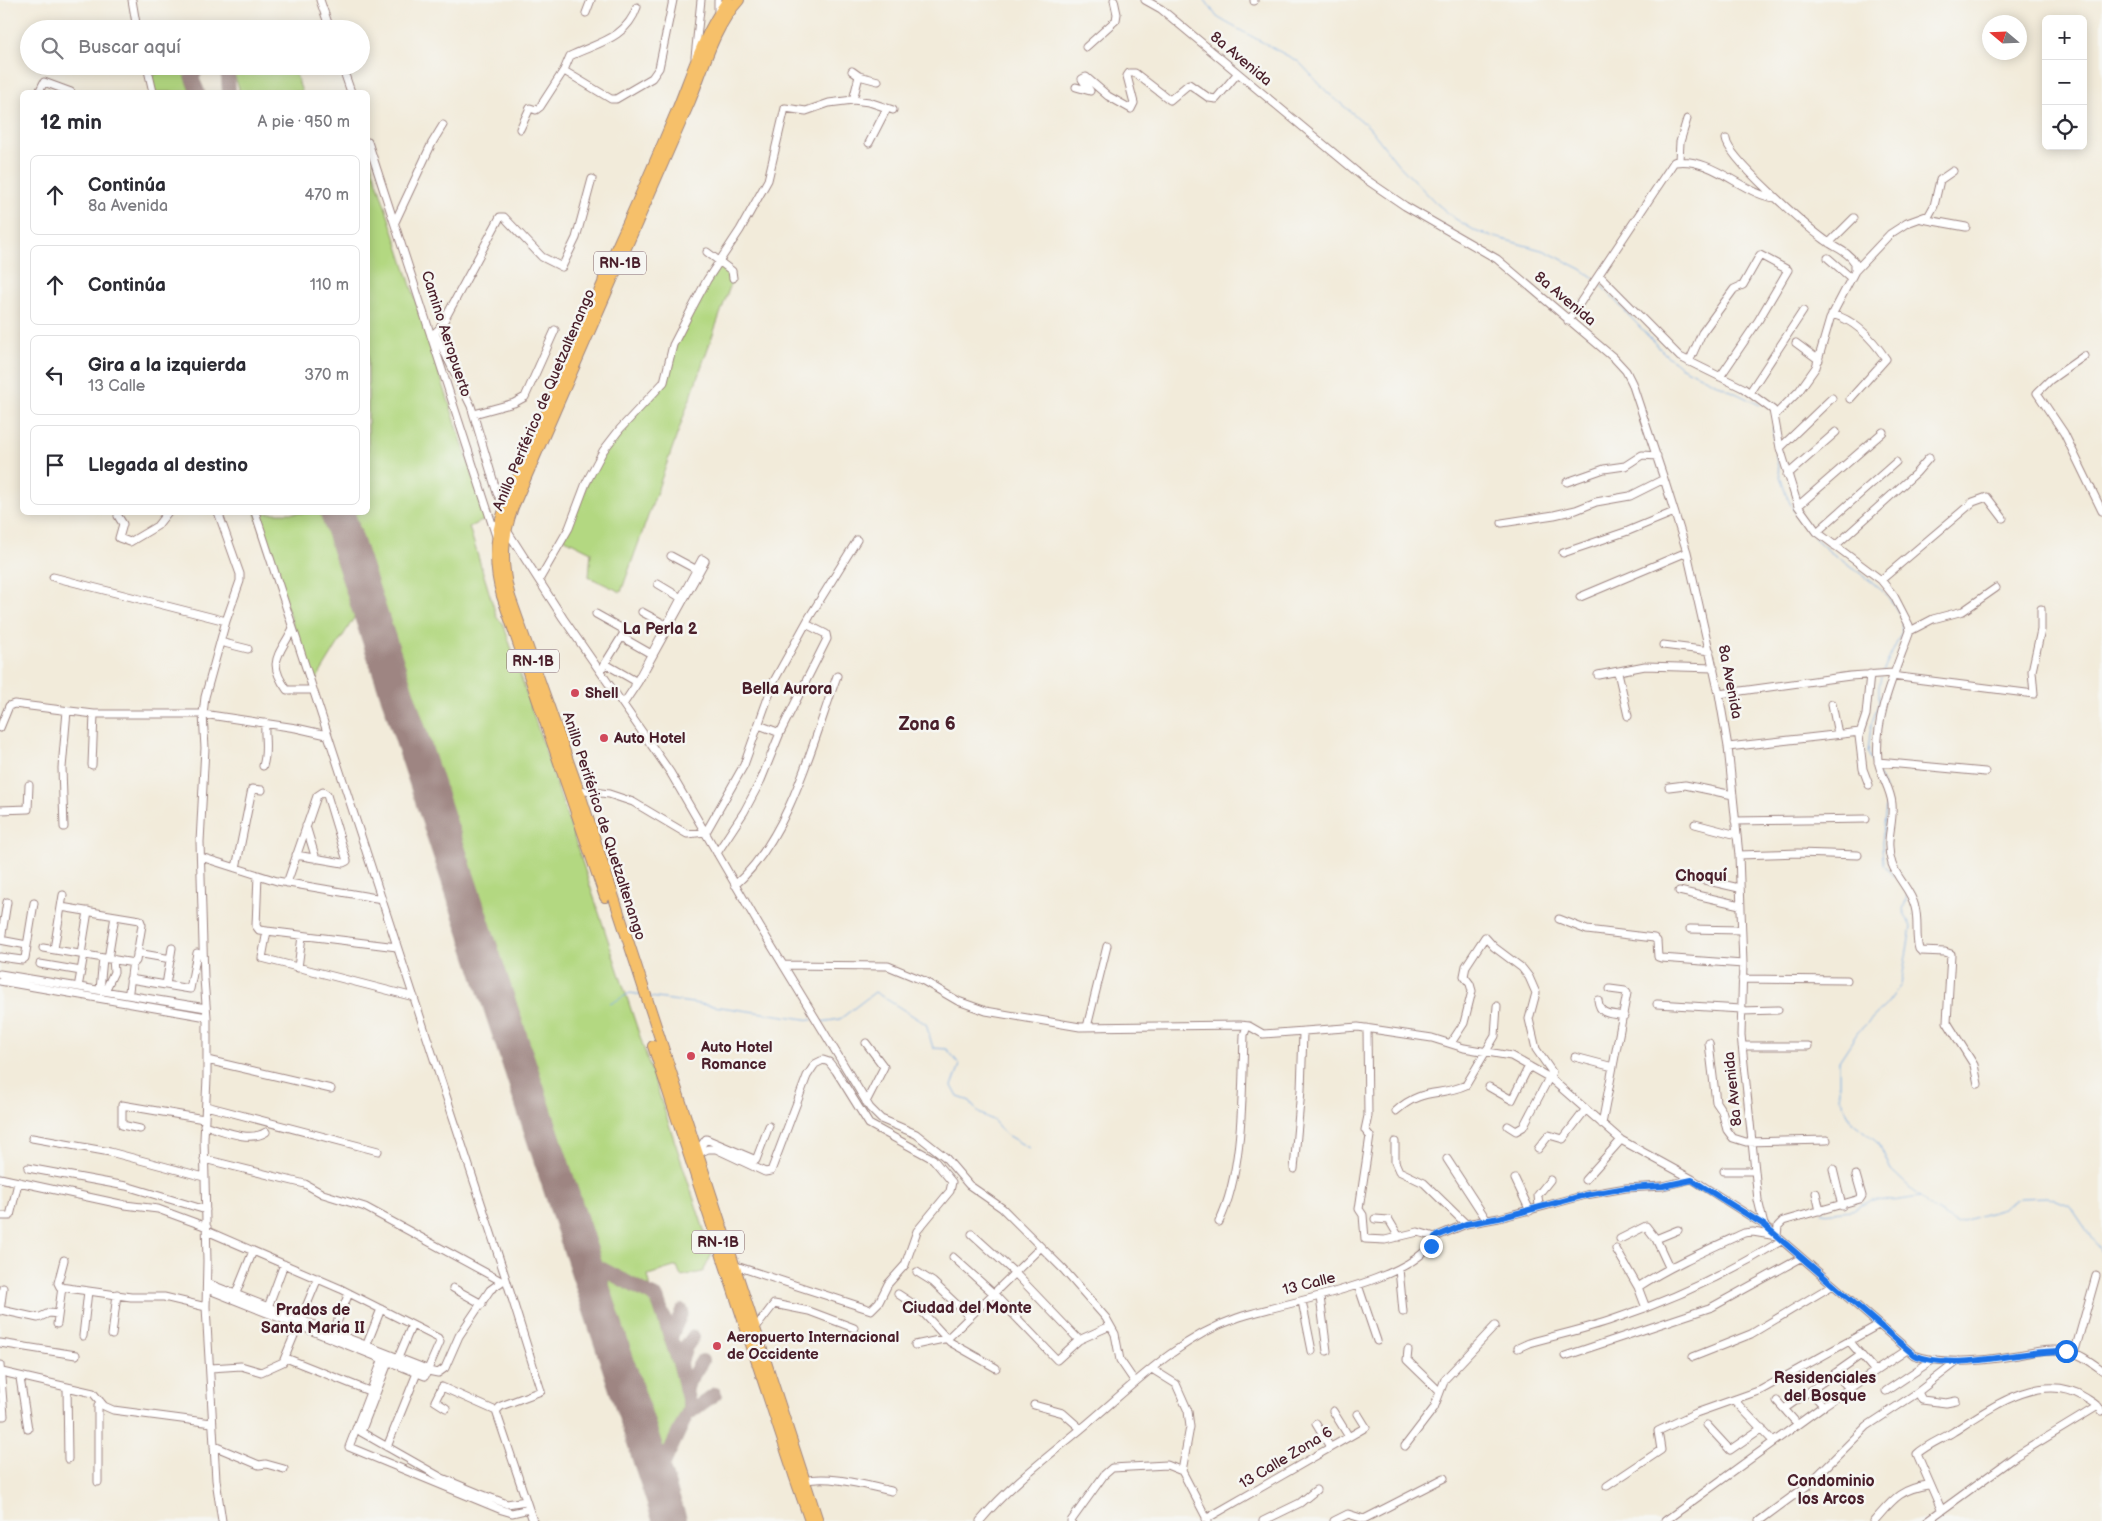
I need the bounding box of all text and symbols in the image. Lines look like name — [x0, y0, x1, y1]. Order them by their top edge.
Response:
north arrow — [1982, 15, 2027, 60]
map controls — [2042, 15, 2087, 150]
button: + — [2042, 15, 2087, 60]
search box — [20, 20, 370, 75]
street label: 8a Avenida — [1206, 28, 1276, 90]
icon: search — [38, 34, 66, 62]
text: Buscar aquí — [78, 36, 181, 59]
button: − — [2042, 60, 2087, 105]
button: locate — [2042, 105, 2087, 150]
text: 12 min — [40, 110, 102, 135]
text: A pie · 950 m — [258, 113, 350, 132]
text: Continúa — [88, 174, 166, 197]
icon: ahead — [41, 181, 69, 209]
text: 470 m — [304, 186, 349, 205]
text: 8a Avenida — [88, 197, 168, 216]
road number: RN-1B — [594, 252, 646, 274]
street label: 8a Avenida — [1530, 268, 1600, 330]
street label: Camino Aeropuerto — [417, 269, 475, 399]
icon: ahead — [41, 271, 69, 299]
text: Continúa — [88, 274, 166, 297]
text: 110 m — [310, 276, 349, 295]
street label: Anillo Periférico de Quetzaltenango — [489, 286, 599, 514]
text: Gira a la izquierda — [88, 354, 246, 377]
icon: left — [41, 361, 69, 389]
text: 370 m — [304, 366, 349, 385]
text: 13 Calle — [88, 377, 145, 396]
icon: arrive — [41, 451, 69, 479]
text: Llegada al destino — [88, 454, 248, 477]
district label: La Perla 2 — [623, 620, 698, 639]
street label: 8a Avenida — [1714, 643, 1746, 721]
road number: RN-1B — [507, 649, 559, 672]
district label: Bella Aurora — [742, 680, 832, 699]
place label: Shell — [585, 684, 618, 703]
marker: Shell — [569, 687, 581, 699]
street label: Anillo Periférico de Quetzaltenango — [558, 709, 650, 943]
district label: Zona 6 — [898, 714, 956, 735]
place label: Auto Hotel — [613, 729, 686, 748]
marker: Auto Hotel — [598, 732, 610, 744]
district label: Choquí — [1675, 867, 1728, 886]
place label: Auto Hotel Romance — [700, 1038, 773, 1074]
marker: Auto Hotel Romance — [685, 1050, 697, 1062]
street label: 8a Avenida — [1720, 1051, 1746, 1127]
road number: RN-1B — [692, 1230, 744, 1254]
route end — [1420, 1235, 1443, 1258]
street label: 13 Calle — [1281, 1268, 1337, 1300]
district label: Ciudad del Monte — [902, 1299, 1032, 1318]
district label: Prados de Santa Maria II — [261, 1301, 365, 1338]
place label: Aeropuerto Internacional de Occidente — [726, 1328, 899, 1364]
marker: Aeropuerto Internacional de Occidente — [711, 1340, 723, 1352]
route start — [2055, 1340, 2078, 1363]
district label: Residenciales del Bosque — [1774, 1369, 1876, 1406]
street label: 13 Calle Zona 6 — [1236, 1423, 1336, 1493]
district label: Condominio los Arcos — [1787, 1472, 1875, 1509]

